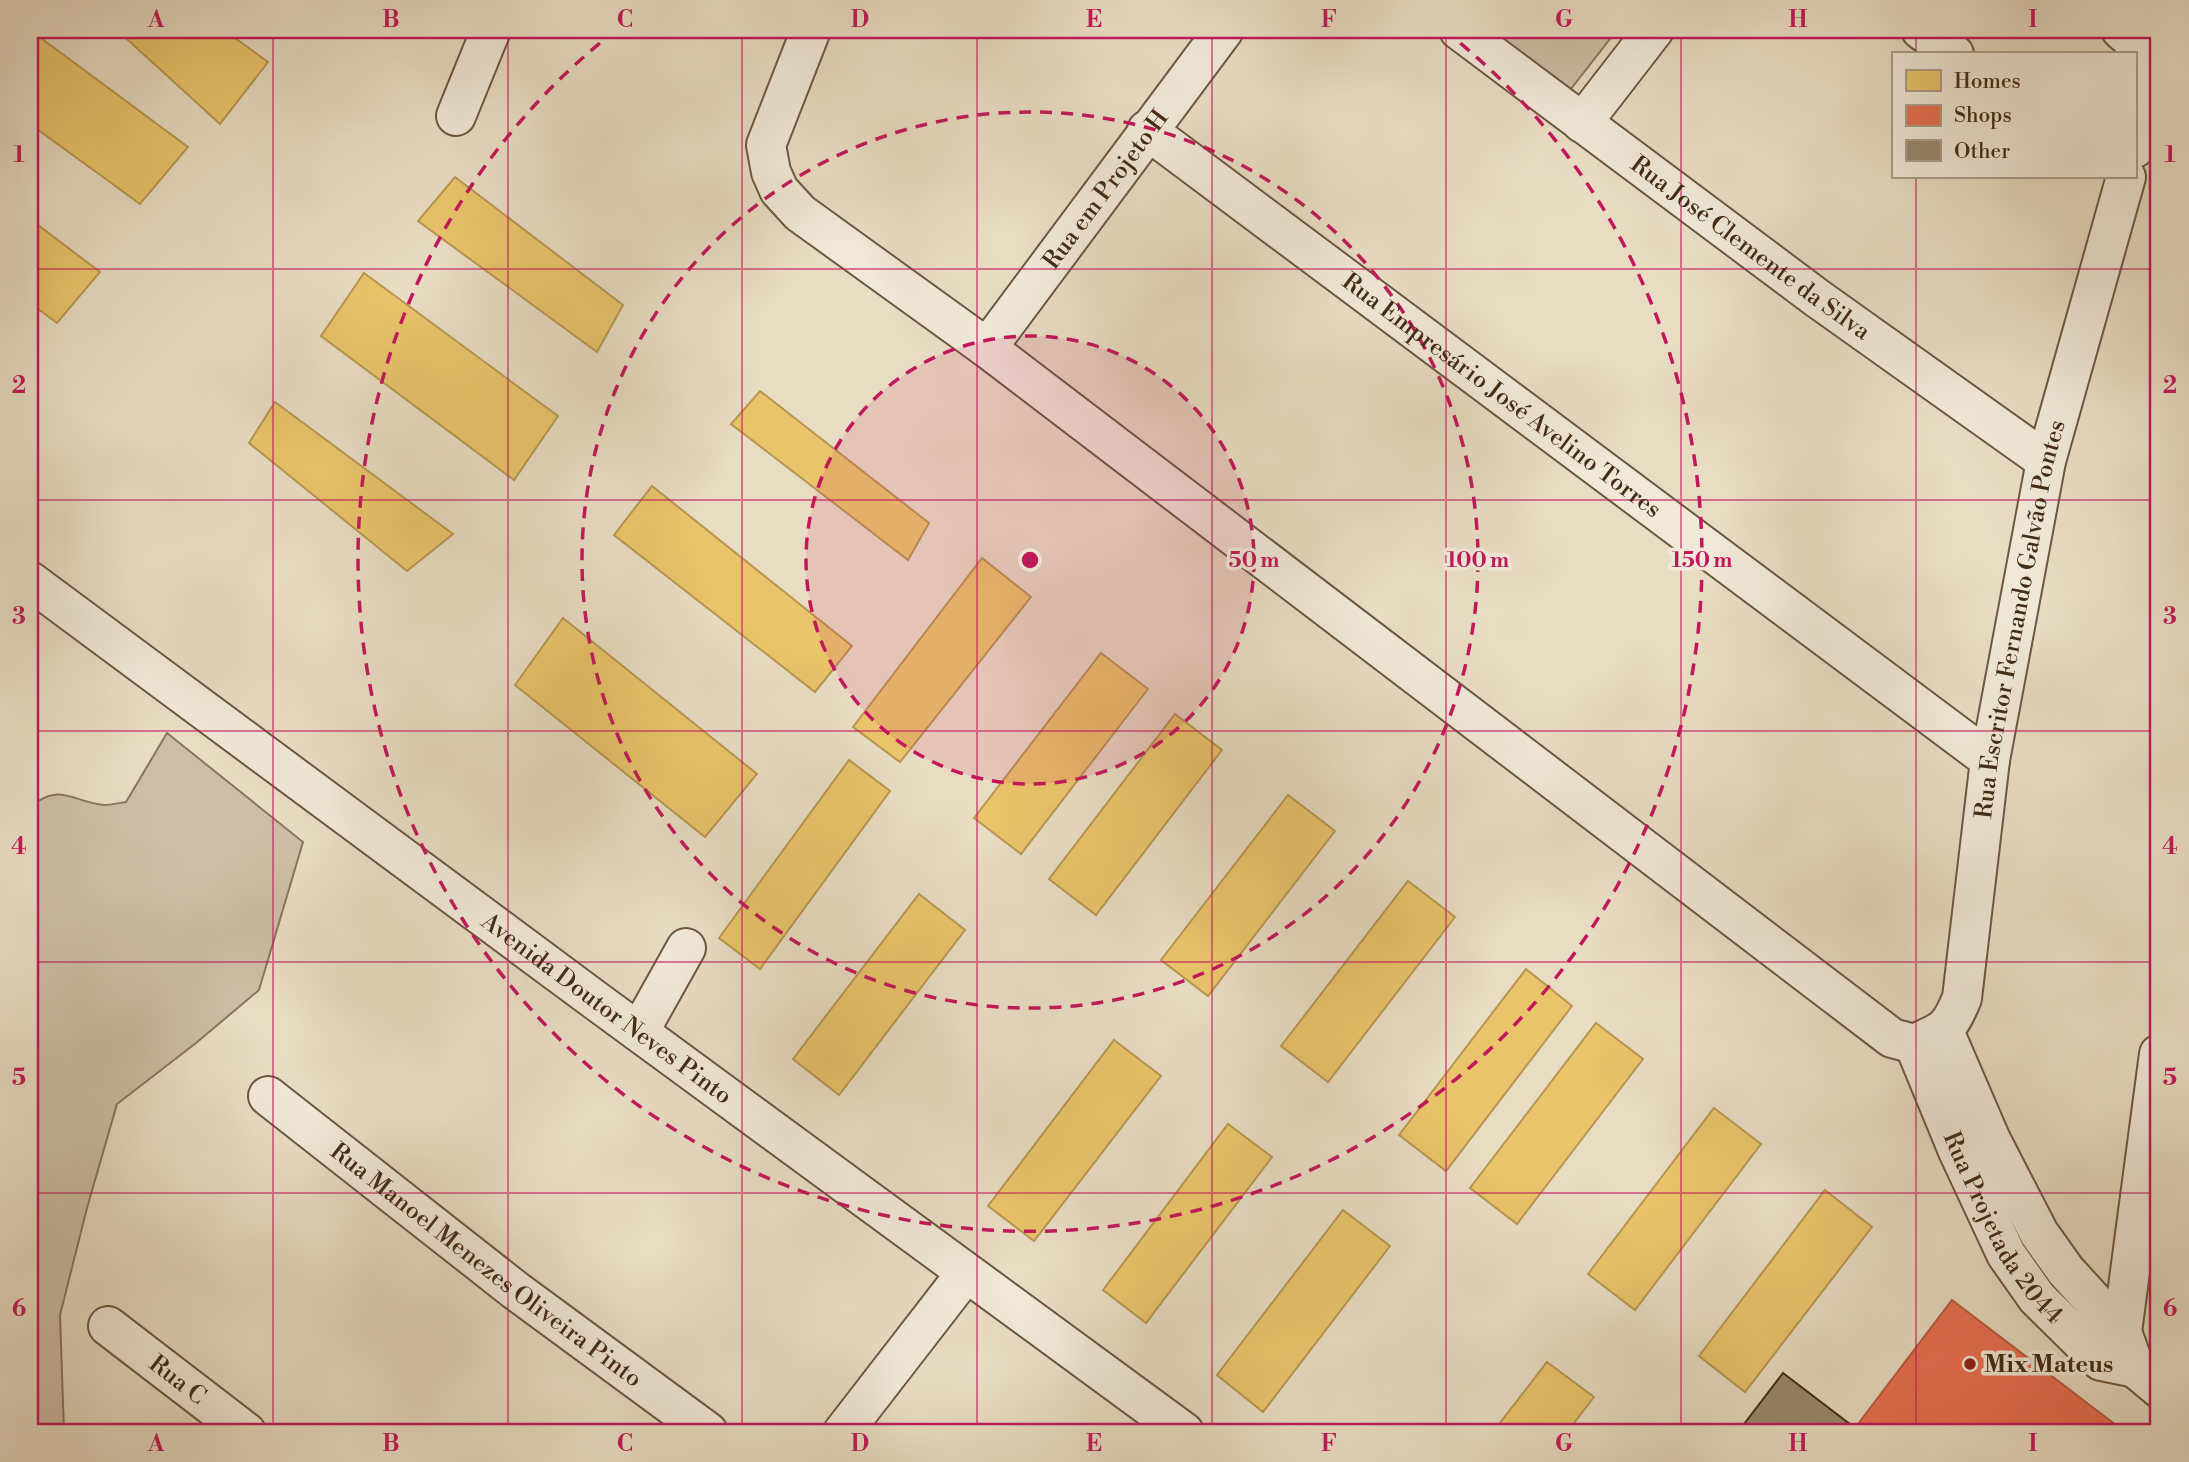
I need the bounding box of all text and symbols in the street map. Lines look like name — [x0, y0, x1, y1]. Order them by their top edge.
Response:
text: A — [147, 6, 165, 34]
text: B — [382, 6, 400, 34]
text: C — [617, 6, 633, 34]
text: D — [851, 6, 869, 34]
text: E — [1086, 6, 1102, 34]
text: F — [1321, 6, 1337, 34]
text: G — [1555, 6, 1573, 34]
text: H — [1789, 6, 1808, 34]
text: I — [2029, 6, 2038, 34]
legend — [1892, 52, 2136, 178]
text: Homes — [1954, 69, 2021, 95]
text: Shops — [1954, 103, 2012, 129]
street label: Rua em Projeto H — [1037, 104, 1175, 276]
text: Other — [1954, 139, 2010, 165]
text: 1 — [13, 141, 25, 169]
text: 1 — [2164, 141, 2176, 169]
street label: Rua José Clemente da Silva — [1624, 150, 1877, 348]
street label: Rua Empresário José Avelino Torres — [1336, 267, 1667, 525]
text: 2 — [12, 372, 26, 400]
text: 2 — [2163, 372, 2177, 400]
street label: Rua Escritor Fernando Galvão Pontes — [1969, 417, 2073, 820]
centre of rings — [1018, 548, 1042, 572]
text: 50 m — [1229, 548, 1279, 574]
text: 100 m — [1447, 548, 1509, 574]
text: 150 m — [1672, 548, 1732, 574]
text: 3 — [12, 603, 26, 631]
text: 3 — [2163, 603, 2177, 631]
text: 4 — [11, 833, 27, 861]
text: 4 — [2162, 833, 2178, 861]
street label: Avenida Doutor Neves Pinto — [474, 906, 738, 1111]
text: 5 — [12, 1064, 26, 1092]
text: 5 — [2163, 1064, 2177, 1092]
street label: Rua Projetada 2044 — [1936, 1128, 2069, 1331]
street label: Rua Manoel Menezes Oliveira Pinto — [324, 1137, 648, 1394]
text: 6 — [12, 1295, 26, 1323]
text: 6 — [2163, 1295, 2177, 1323]
street label: Rua C — [143, 1349, 212, 1412]
place label: Mix Mateus — [1984, 1350, 2113, 1380]
marker: Mix Mateus — [1962, 1356, 1978, 1372]
text: A — [147, 1430, 165, 1458]
text: B — [382, 1430, 400, 1458]
text: C — [617, 1430, 633, 1458]
text: D — [851, 1430, 869, 1458]
text: E — [1086, 1430, 1102, 1458]
text: F — [1321, 1430, 1337, 1458]
text: G — [1555, 1430, 1573, 1458]
text: H — [1789, 1430, 1808, 1458]
text: I — [2029, 1430, 2038, 1458]

